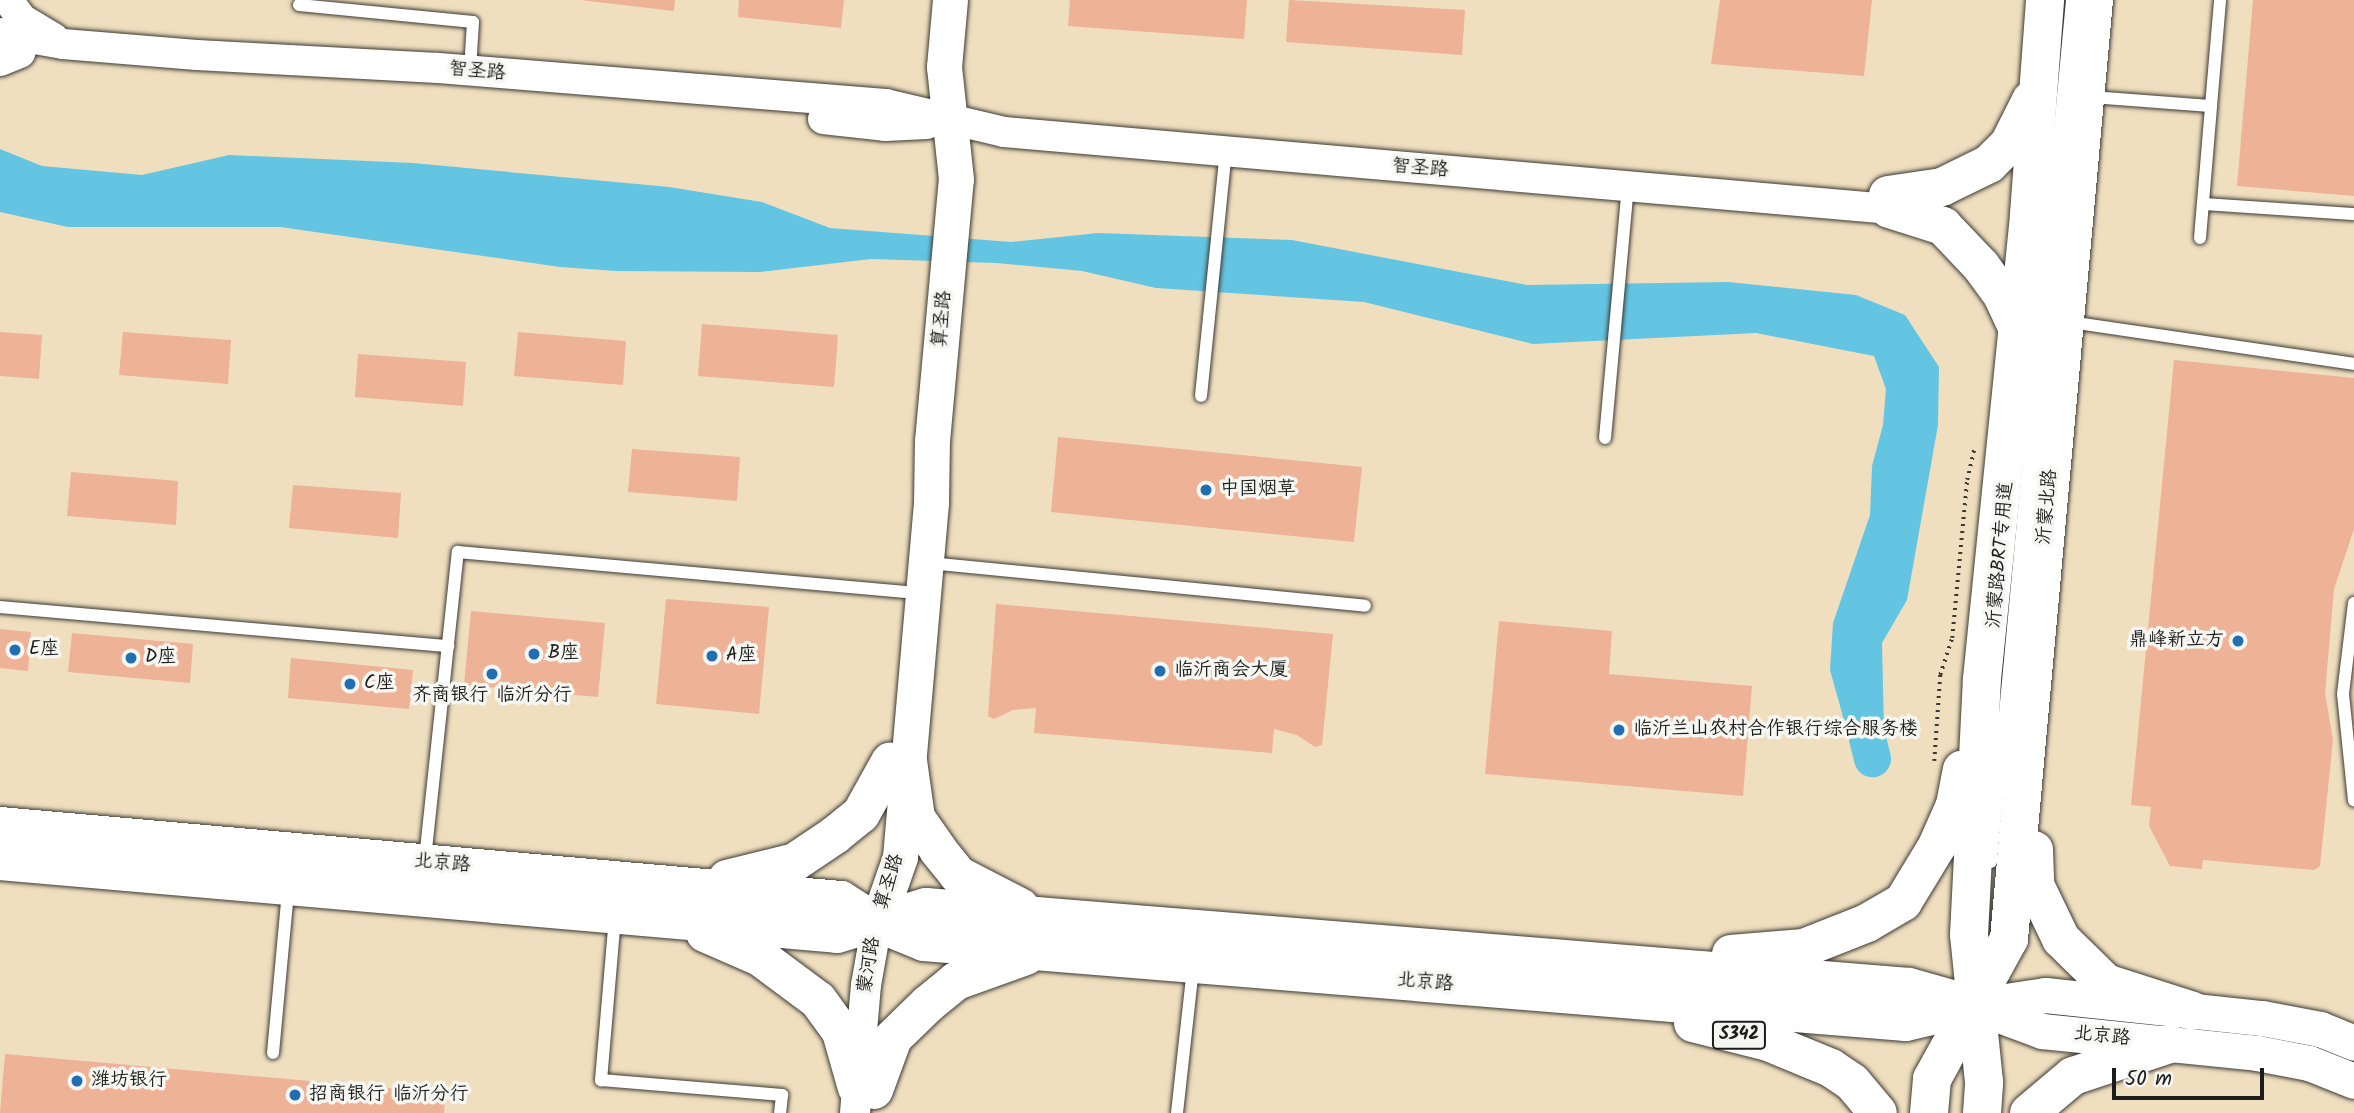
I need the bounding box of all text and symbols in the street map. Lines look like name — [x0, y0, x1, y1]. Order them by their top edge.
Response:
street label: 智圣路 — [448, 58, 506, 86]
street label: 智圣路 — [1391, 155, 1449, 183]
street label: 算圣路 — [929, 290, 957, 348]
street label: 沂蒙北路 — [2033, 468, 2063, 546]
place label: 中国烟草 — [1220, 479, 1296, 501]
street label: 沂蒙路BRT专用道 — [1983, 481, 2019, 629]
marker: 中国烟草 — [1198, 482, 1214, 498]
place label: 鼎峰新立方 — [2129, 630, 2224, 652]
marker: 鼎峰新立方 — [2230, 633, 2246, 649]
place label: E座 — [29, 639, 59, 661]
marker: E座 — [7, 642, 23, 658]
place label: B座 — [548, 643, 579, 665]
place label: A座 — [726, 645, 757, 667]
marker: B座 — [526, 646, 542, 662]
place label: D座 — [145, 647, 176, 669]
marker: A座 — [704, 648, 720, 664]
marker: D座 — [123, 650, 139, 666]
place label: 临沂商会大厦 — [1174, 660, 1288, 682]
marker: 临沂商会大厦 — [1152, 663, 1168, 679]
marker: 齐商银行 临沂分行 — [484, 666, 500, 682]
place label: C座 — [364, 673, 394, 695]
marker: C座 — [342, 676, 358, 692]
place label: 齐商银行 临沂分行 — [412, 685, 572, 707]
place label: 临沂兰山农村合作银行综合服务楼 — [1633, 719, 1918, 741]
marker: 临沂兰山农村合作银行综合服务楼 — [1611, 722, 1627, 738]
street label: 北京路 — [413, 850, 471, 878]
street label: 算圣路 — [871, 851, 909, 913]
street label: 蒙河路 — [854, 935, 886, 995]
street label: 北京路 — [1396, 969, 1454, 997]
road number: S342 — [1711, 1020, 1767, 1050]
street label: 北京路 — [2072, 1023, 2132, 1051]
scale bar — [2116, 1054, 2268, 1098]
text: 50 m — [2125, 1063, 2172, 1096]
place label: 潍坊银行 — [91, 1070, 167, 1092]
marker: 潍坊银行 — [69, 1073, 85, 1089]
place label: 招商银行 临沂分行 — [309, 1084, 469, 1106]
marker: 招商银行 临沂分行 — [287, 1087, 303, 1103]

